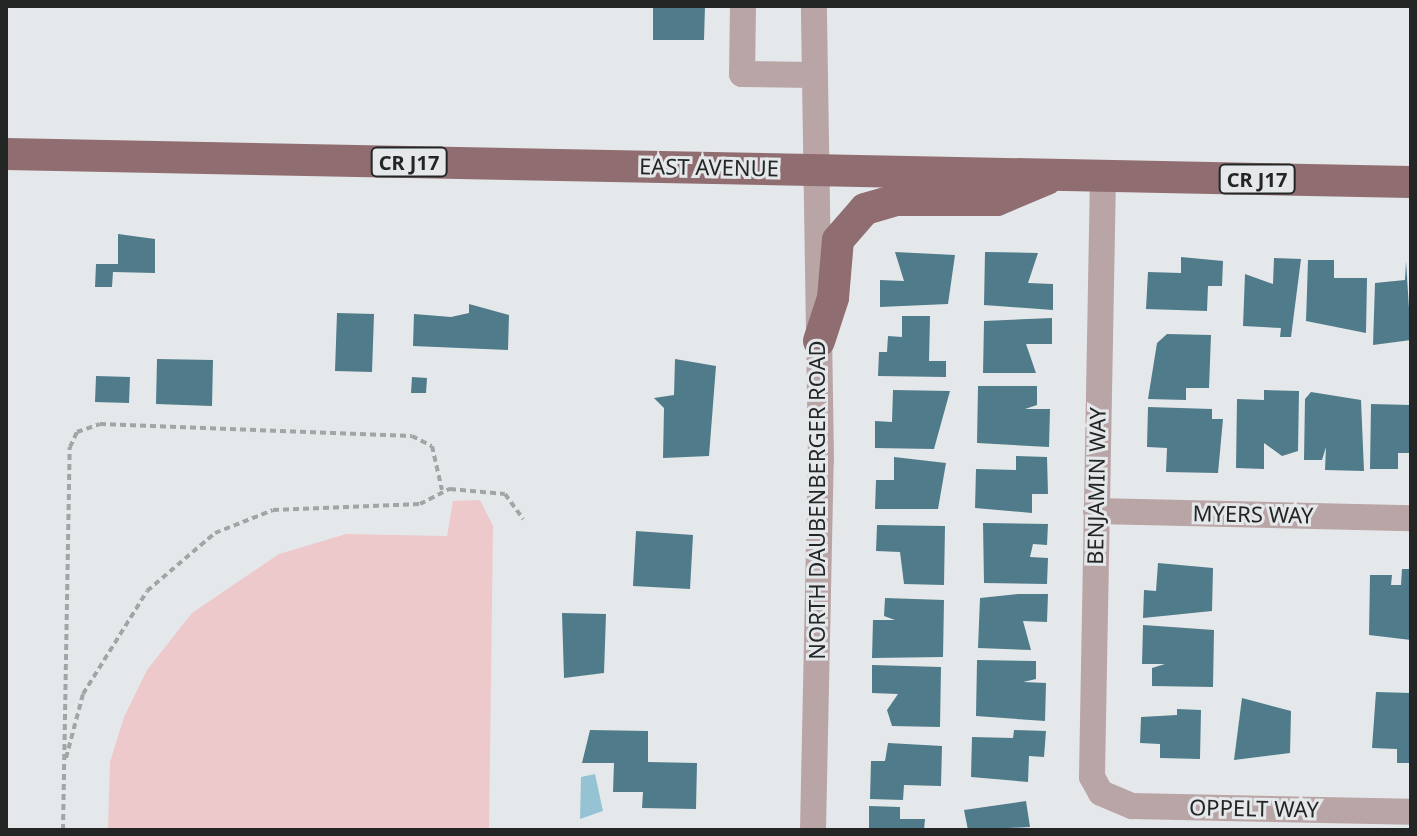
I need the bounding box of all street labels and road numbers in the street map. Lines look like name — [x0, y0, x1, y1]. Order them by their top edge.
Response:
road number: CR J17 — [369, 146, 449, 178]
street label: EAST AVENUE — [639, 153, 779, 181]
road number: CR J17 — [1217, 163, 1297, 195]
street label: NORTH DAUBENBERGER ROAD — [804, 340, 830, 660]
street label: BENJAMIN WAY — [1081, 407, 1111, 565]
street label: MYERS WAY — [1192, 500, 1314, 528]
street label: OPPELT WAY — [1189, 794, 1319, 822]

